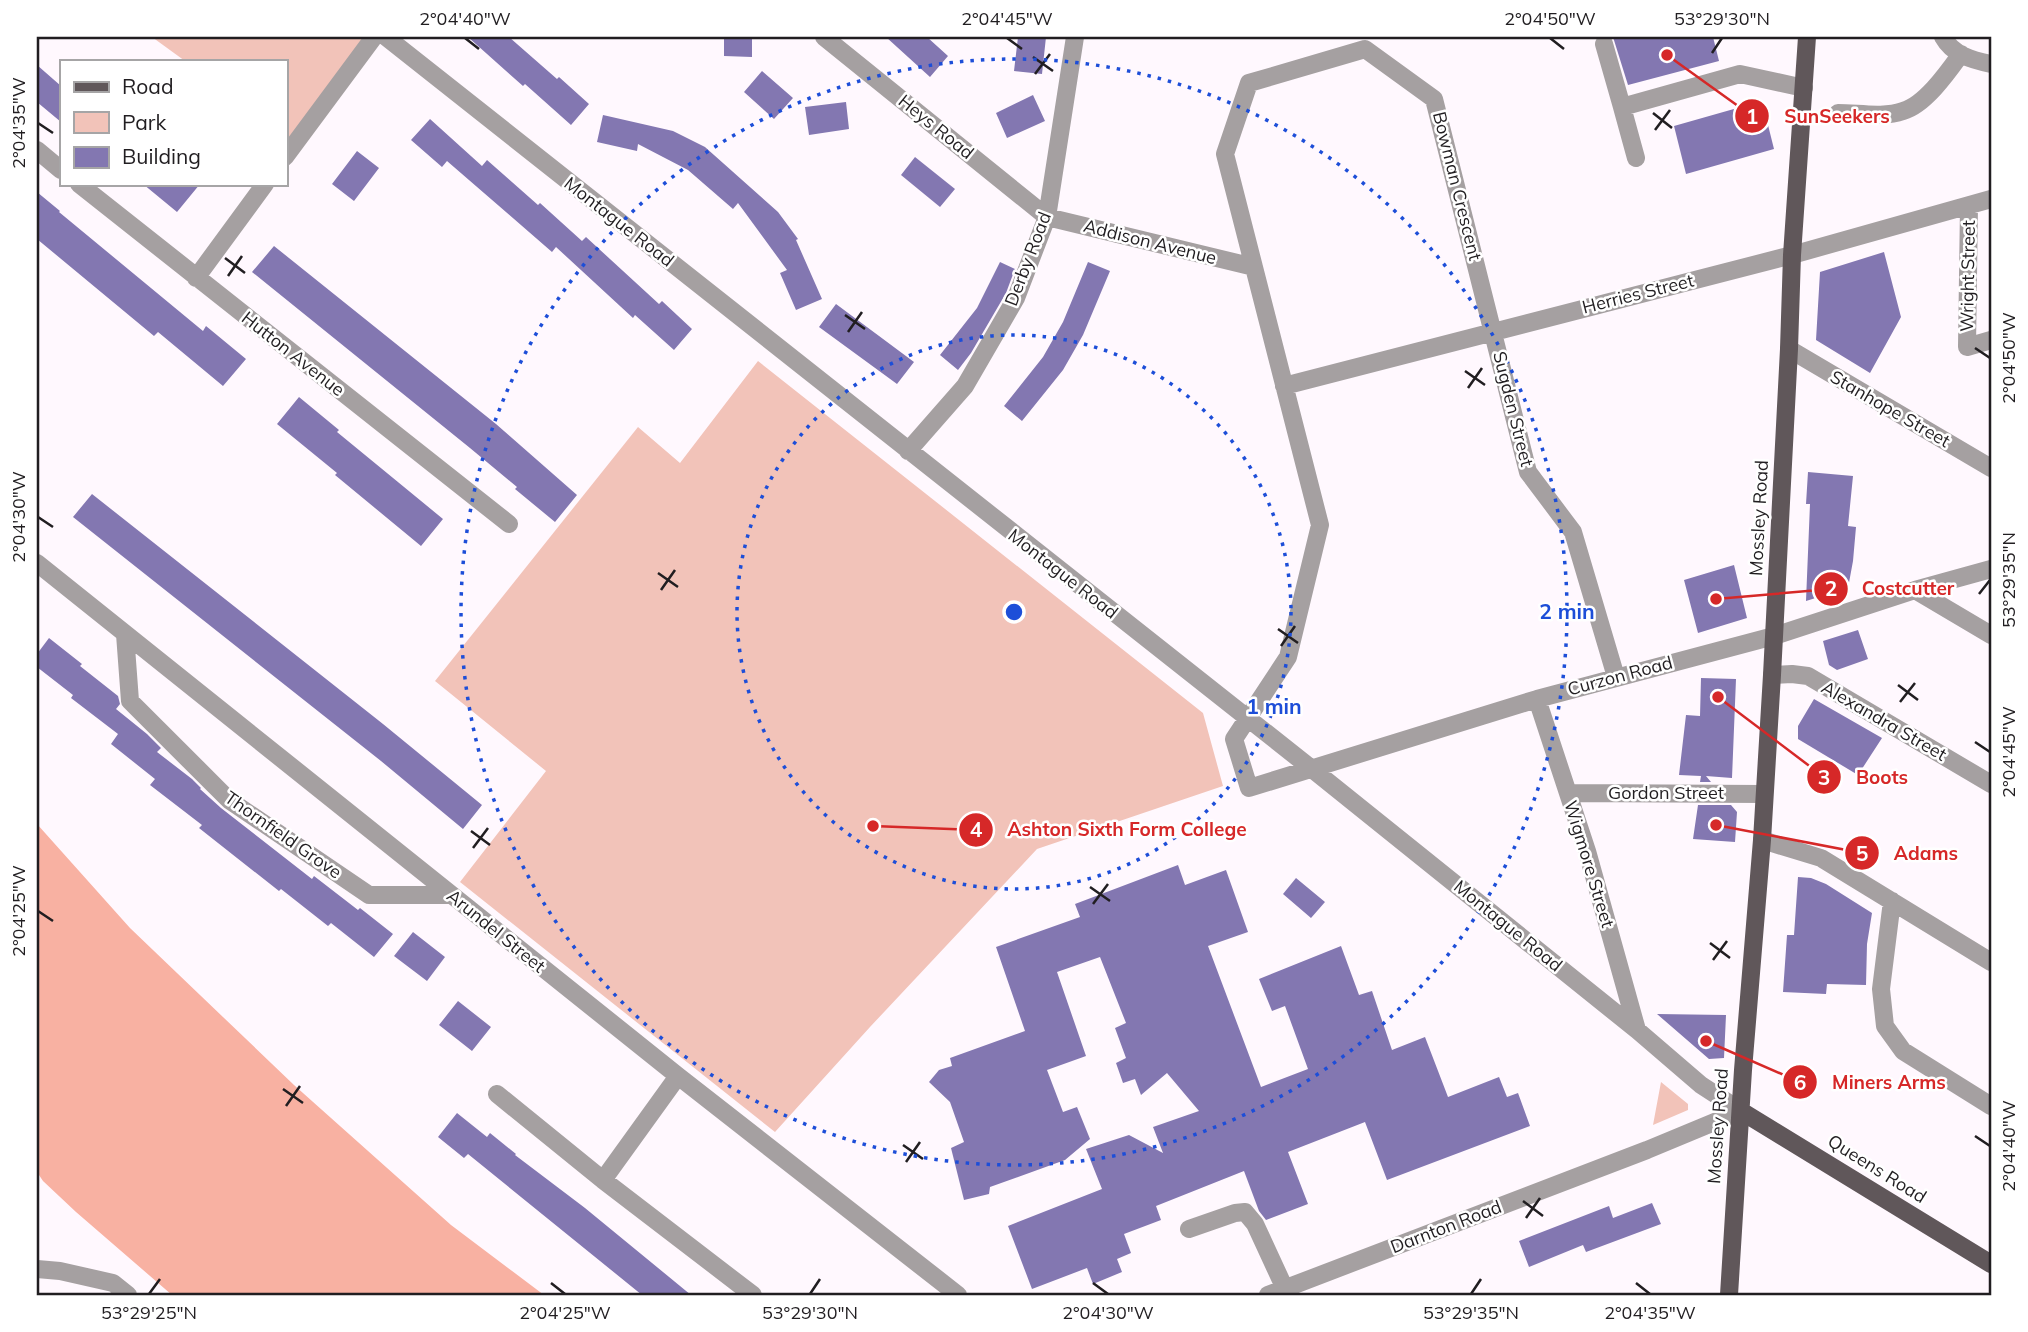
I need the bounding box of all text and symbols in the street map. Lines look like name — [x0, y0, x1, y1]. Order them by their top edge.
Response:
text: 2°04'40"W — [419, 7, 511, 30]
text: 2°04'45"W — [961, 7, 1053, 30]
text: 2°04'50"W — [1504, 7, 1596, 30]
text: 53°29'30"N — [1674, 7, 1770, 30]
legend — [60, 60, 287, 186]
text: Road — [122, 73, 173, 99]
text: 2°04'35"W — [7, 77, 30, 169]
street label: Heys Road — [894, 89, 979, 164]
callout: SunSeekers — [1735, 96, 1904, 136]
text: 1 — [1746, 103, 1758, 129]
text: SunSeekers — [1784, 104, 1890, 128]
text: Park — [122, 109, 166, 135]
street label: Bowman Crescent — [1428, 109, 1487, 263]
text: Building — [122, 143, 201, 169]
street label: Montague Road — [560, 172, 679, 272]
street label: Derby Road — [999, 209, 1056, 309]
street label: Addison Avenue — [1081, 214, 1219, 269]
street label: Wright Street — [1955, 220, 1980, 332]
street label: Herries Street — [1580, 269, 1696, 318]
street label: Hutton Avenue — [237, 306, 350, 401]
text: 2°04'50"W — [1997, 312, 2020, 404]
street label: Sugden Street — [1488, 349, 1539, 469]
street label: Stanhope Street — [1826, 365, 1954, 452]
street label: Mossley Road — [1744, 459, 1773, 576]
text: 2°04'30"W — [7, 471, 30, 563]
street label: Montague Road — [1004, 524, 1123, 624]
text: 53°29'35"N — [1997, 532, 2020, 628]
callout: Costcutter — [1813, 569, 1969, 609]
text: 2 — [1825, 575, 1837, 601]
text: Costcutter — [1862, 576, 1955, 600]
text: 2 min — [1539, 598, 1595, 624]
centre of rings — [1002, 600, 1026, 624]
street label: Curzon Road — [1565, 650, 1675, 701]
street label: Alexandra Street — [1818, 675, 1951, 766]
text: 1 min — [1246, 693, 1302, 719]
text: 2°04'45"W — [1997, 706, 2020, 798]
callout: Boots — [1807, 757, 1922, 797]
text: 3 — [1818, 764, 1830, 790]
text: Boots — [1856, 765, 1908, 789]
street label: Gordon Street — [1608, 781, 1724, 804]
street label: Thornfield Grove — [220, 786, 346, 883]
street label: Wigmore Street — [1559, 797, 1620, 930]
callout: Ashton Sixth Form College — [958, 810, 1261, 850]
text: 4 — [970, 816, 983, 842]
text: Ashton Sixth Form College — [1007, 817, 1247, 841]
callout: Adams — [1844, 833, 1972, 873]
text: 5 — [1856, 840, 1868, 866]
text: Adams — [1894, 841, 1958, 865]
text: 2°04'25"W — [7, 865, 30, 957]
street label: Montague Road — [1449, 875, 1567, 976]
street label: Arundel Street — [442, 884, 550, 977]
callout: Miners Arms — [1783, 1062, 1959, 1102]
street label: Mossley Road — [1702, 1067, 1733, 1185]
text: 6 — [1794, 1069, 1806, 1095]
text: Miners Arms — [1832, 1070, 1946, 1094]
text: 2°04'40"W — [1997, 1100, 2020, 1192]
street label: Queens Road — [1824, 1129, 1931, 1208]
street label: Darnton Road — [1387, 1195, 1505, 1258]
text: 53°29'25"N — [101, 1301, 197, 1324]
text: 2°04'25"W — [519, 1301, 611, 1324]
text: 53°29'30"N — [762, 1301, 858, 1324]
text: 2°04'30"W — [1062, 1301, 1154, 1324]
text: 53°29'35"N — [1423, 1301, 1519, 1324]
text: 2°04'35"W — [1604, 1301, 1696, 1324]

